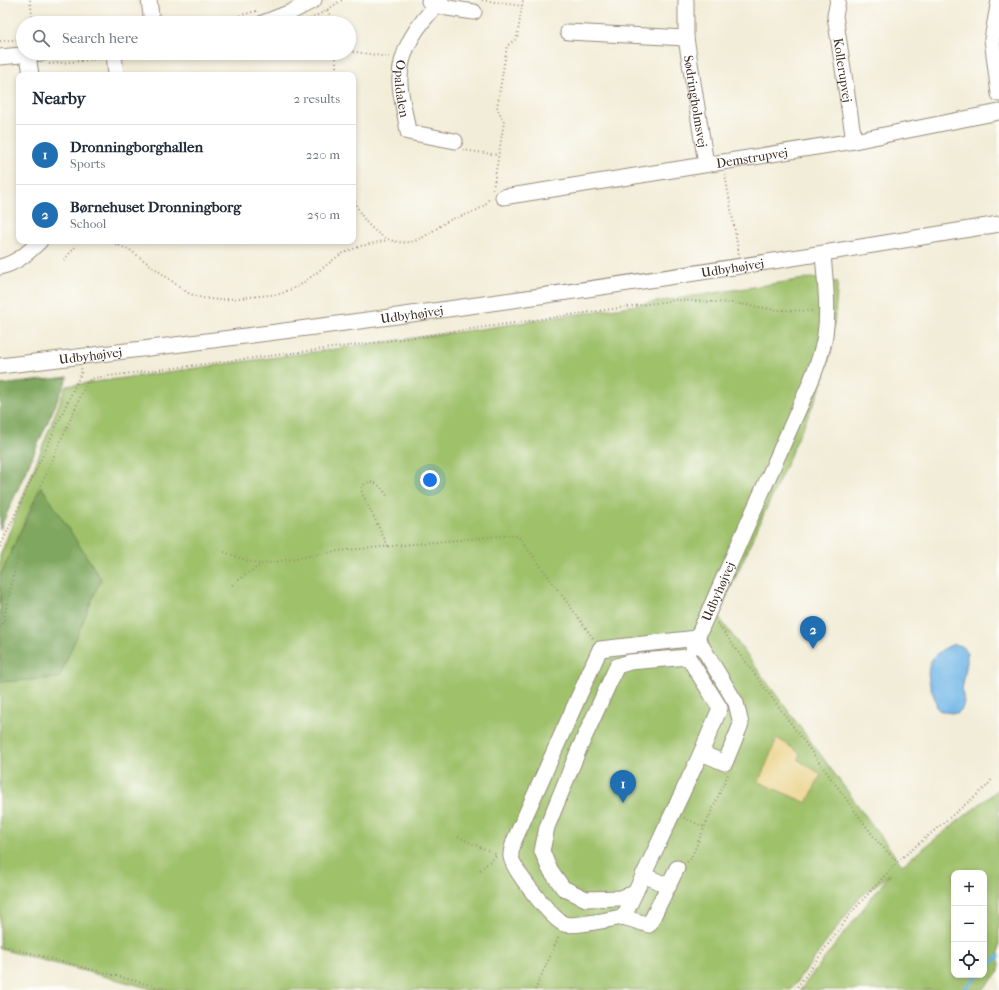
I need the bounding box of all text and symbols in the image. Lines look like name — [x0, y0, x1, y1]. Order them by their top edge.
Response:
search box — [16, 16, 356, 60]
icon: search — [30, 27, 52, 49]
text: Search here — [62, 29, 138, 47]
street label: Kollerupvej — [830, 37, 855, 103]
street label: Sødringholmsvej — [681, 54, 710, 149]
street label: Opaldalen — [392, 58, 412, 119]
text: Nearby — [32, 88, 86, 108]
text: 2 results — [294, 91, 340, 106]
text: Dronningborghallen — [70, 138, 203, 156]
street label: Demstrupvej — [715, 145, 789, 171]
text: 1 — [43, 147, 47, 162]
text: 220 m — [306, 147, 340, 162]
text: Sports — [70, 156, 105, 171]
text: Børnehuset Dronningborg — [70, 198, 241, 216]
text: 2 — [42, 207, 48, 222]
text: 250 m — [307, 207, 340, 222]
text: School — [70, 216, 106, 231]
street label: Udbyhøjvej — [700, 256, 765, 280]
street label: Udbyhøjvej — [379, 303, 444, 326]
street label: Udbyhøjvej — [58, 344, 123, 367]
your location — [420, 470, 440, 490]
street label: Udbyhøjvej — [698, 559, 738, 624]
pin: 2 — [800, 616, 826, 649]
pin: 1 — [610, 770, 636, 803]
map controls — [951, 870, 987, 978]
button: + — [951, 870, 987, 906]
button: − — [951, 906, 987, 942]
button: locate — [951, 942, 987, 978]

